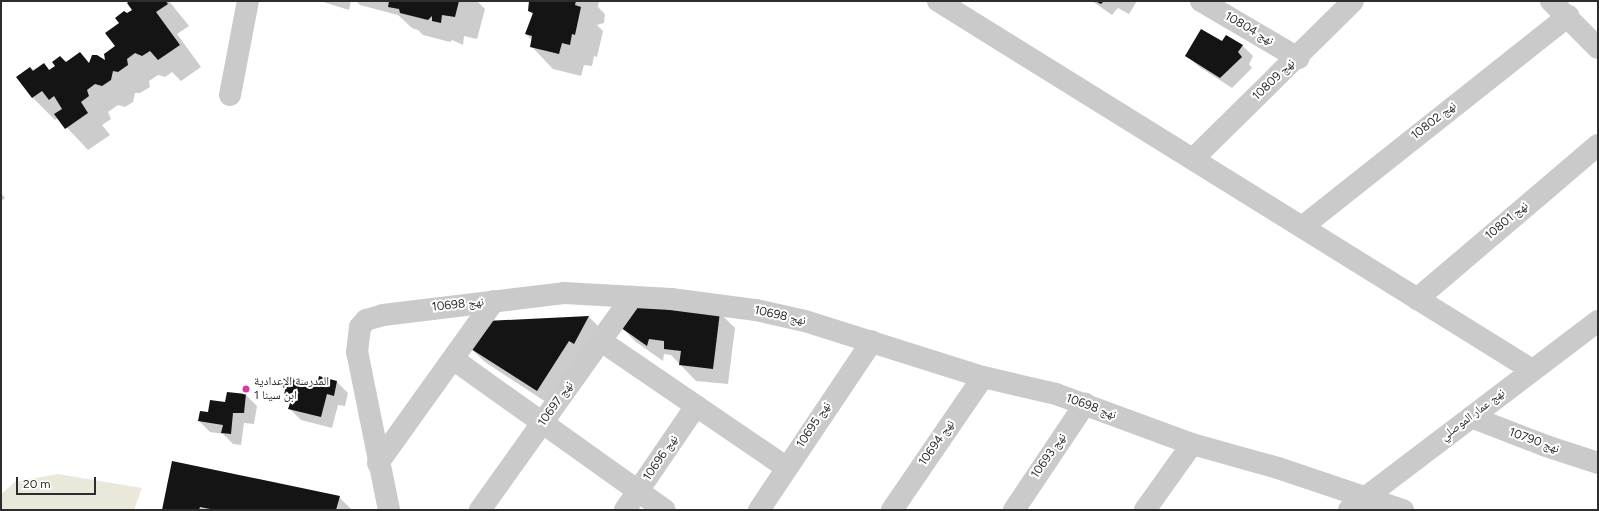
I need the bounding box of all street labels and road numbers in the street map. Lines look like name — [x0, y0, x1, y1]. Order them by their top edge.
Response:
street label: نهج 10804 — [1222, 9, 1276, 49]
street label: نهج 10809 — [1250, 56, 1298, 104]
street label: نهج 10802 — [1409, 99, 1459, 143]
street label: نهج 10801 — [1483, 199, 1531, 243]
street label: نهج 10698 — [431, 295, 485, 315]
street label: نهج 10698 — [753, 304, 807, 328]
street label: نهج 10697 — [535, 379, 577, 429]
street label: نهج عمار الموصلي — [1438, 386, 1508, 444]
street label: نهج 10698 — [1064, 391, 1118, 423]
street label: نهج 10695 — [794, 399, 834, 451]
street label: نهج 10694 — [916, 417, 958, 469]
street label: نهج 10790 — [1507, 425, 1561, 457]
street label: نهج 10693 — [1028, 431, 1070, 481]
street label: نهج 10696 — [641, 432, 681, 484]

